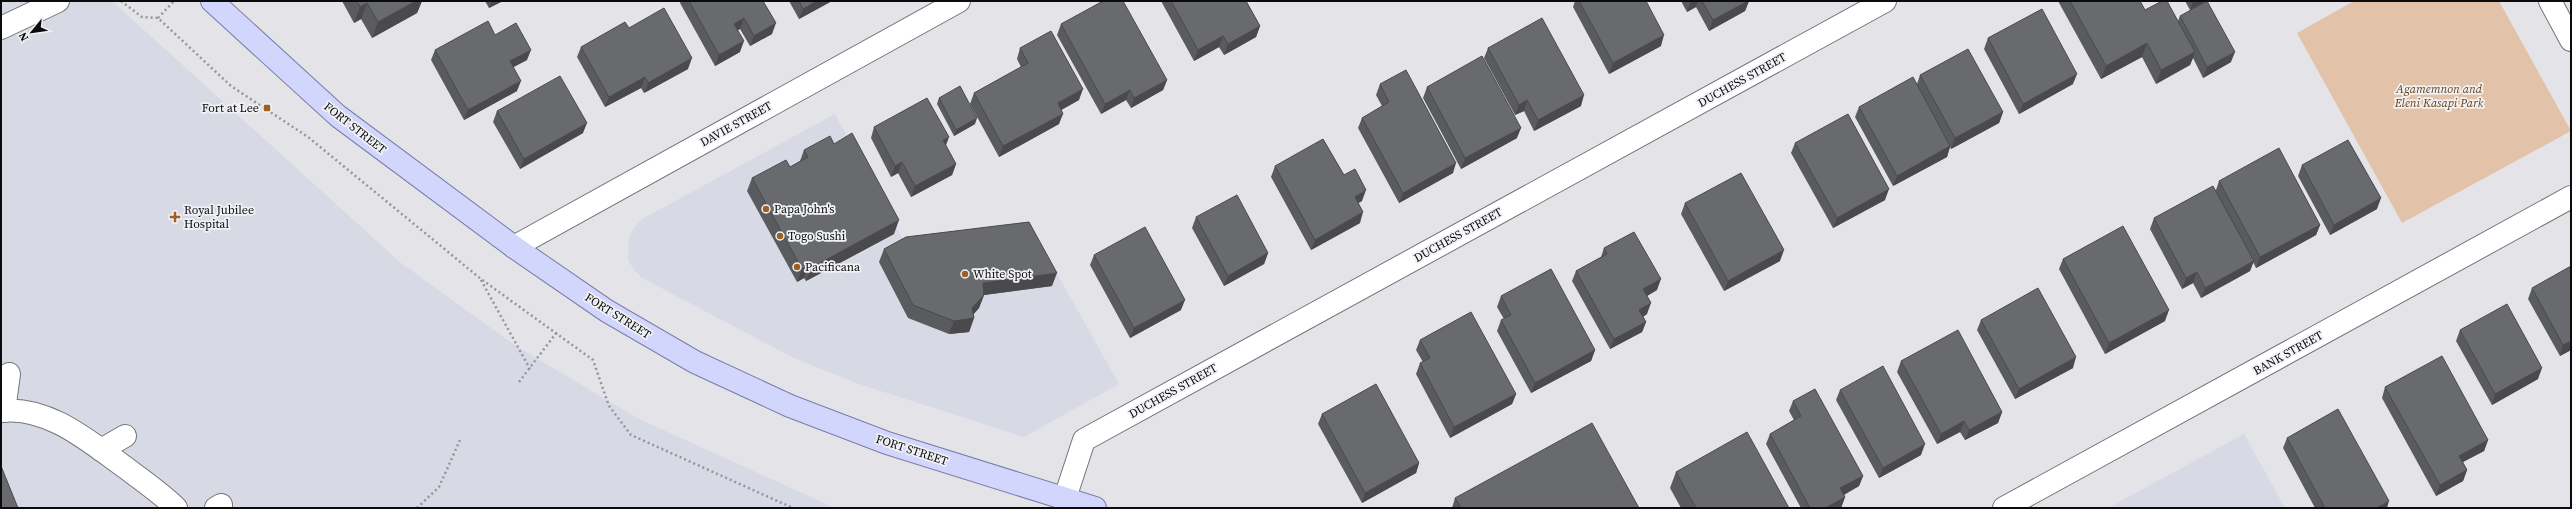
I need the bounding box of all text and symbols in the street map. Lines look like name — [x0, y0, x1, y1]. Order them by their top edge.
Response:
north arrow — [12, 12, 52, 52]
text: N — [15, 29, 32, 44]
street label: DUCHESS STREET — [1695, 49, 1790, 111]
park label: Agamemnon and Eleni Kasapi Park — [2394, 81, 2484, 111]
street label: DAVIE STREET — [697, 97, 775, 150]
street label: FORT STREET — [320, 99, 390, 158]
place label: Fort at Lee — [202, 100, 259, 116]
marker: Fort at Lee — [262, 103, 272, 113]
place label: Papa John's — [774, 201, 834, 217]
place label: Royal Jubilee Hospital — [184, 202, 254, 232]
marker: Papa John's — [761, 204, 771, 214]
street label: DUCHESS STREET — [1411, 204, 1506, 266]
marker: Royal Jubilee Hospital — [169, 211, 181, 223]
place label: Togo Sushi — [788, 228, 846, 244]
marker: Togo Sushi — [775, 231, 785, 241]
place label: Pacificana — [805, 259, 861, 275]
marker: Pacificana — [792, 262, 802, 272]
place label: White Spot — [973, 266, 1032, 282]
marker: White Spot — [960, 269, 970, 279]
street label: FORT STREET — [582, 289, 655, 343]
street label: BANK STREET — [2250, 327, 2326, 379]
street label: DUCHESS STREET — [1126, 360, 1221, 422]
street label: FORT STREET — [874, 431, 951, 469]

